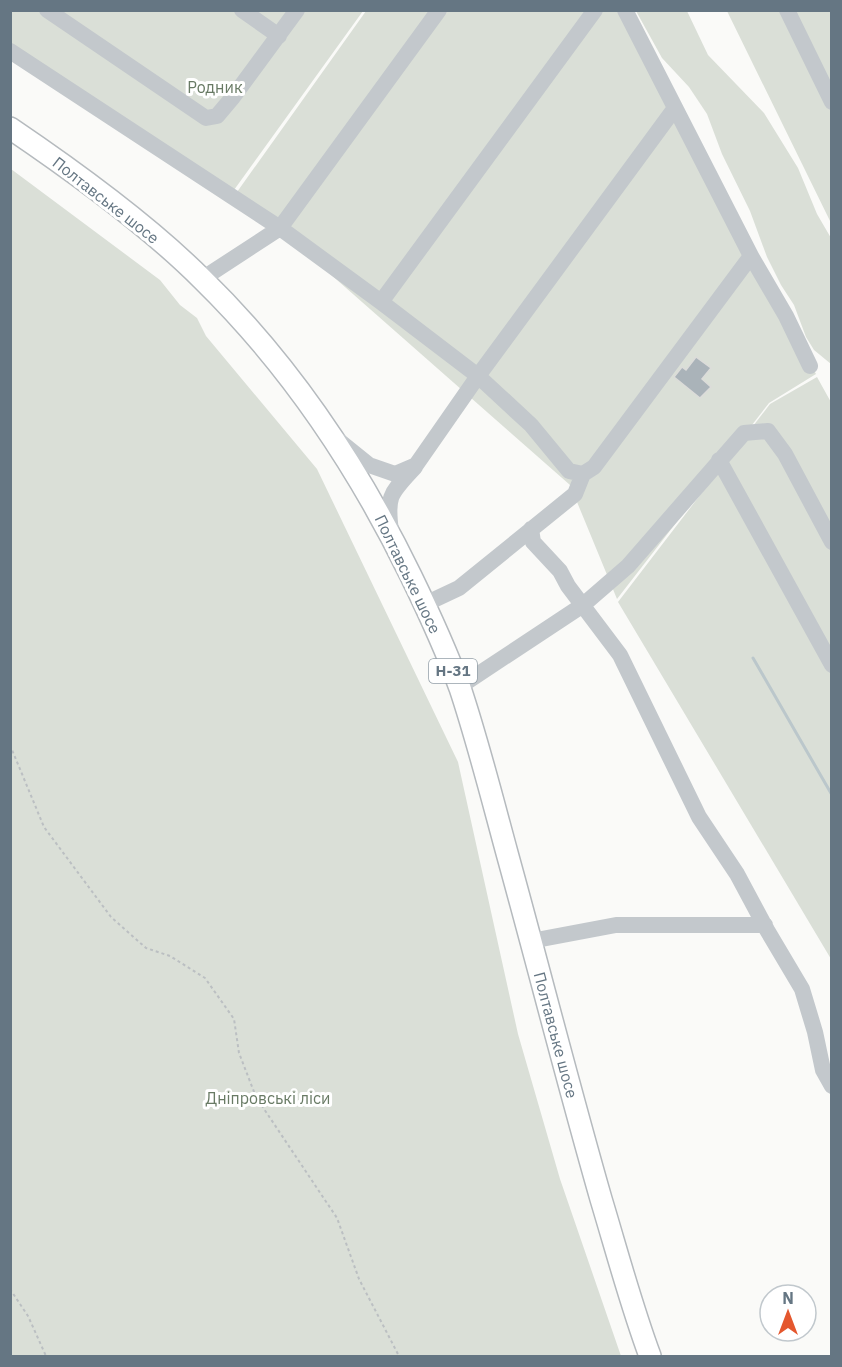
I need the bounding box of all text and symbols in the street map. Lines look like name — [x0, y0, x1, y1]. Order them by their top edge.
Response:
park label: Родник — [187, 77, 243, 97]
street label: Полтавське шосе — [49, 152, 163, 248]
street label: Полтавське шосе — [371, 511, 446, 637]
road number: Н-31 — [429, 659, 477, 683]
street label: Полтавське шосе — [530, 970, 583, 1100]
park label: Дніпровські ліси — [206, 1088, 330, 1108]
north arrow — [758, 1283, 818, 1343]
text: N — [782, 1288, 794, 1308]

